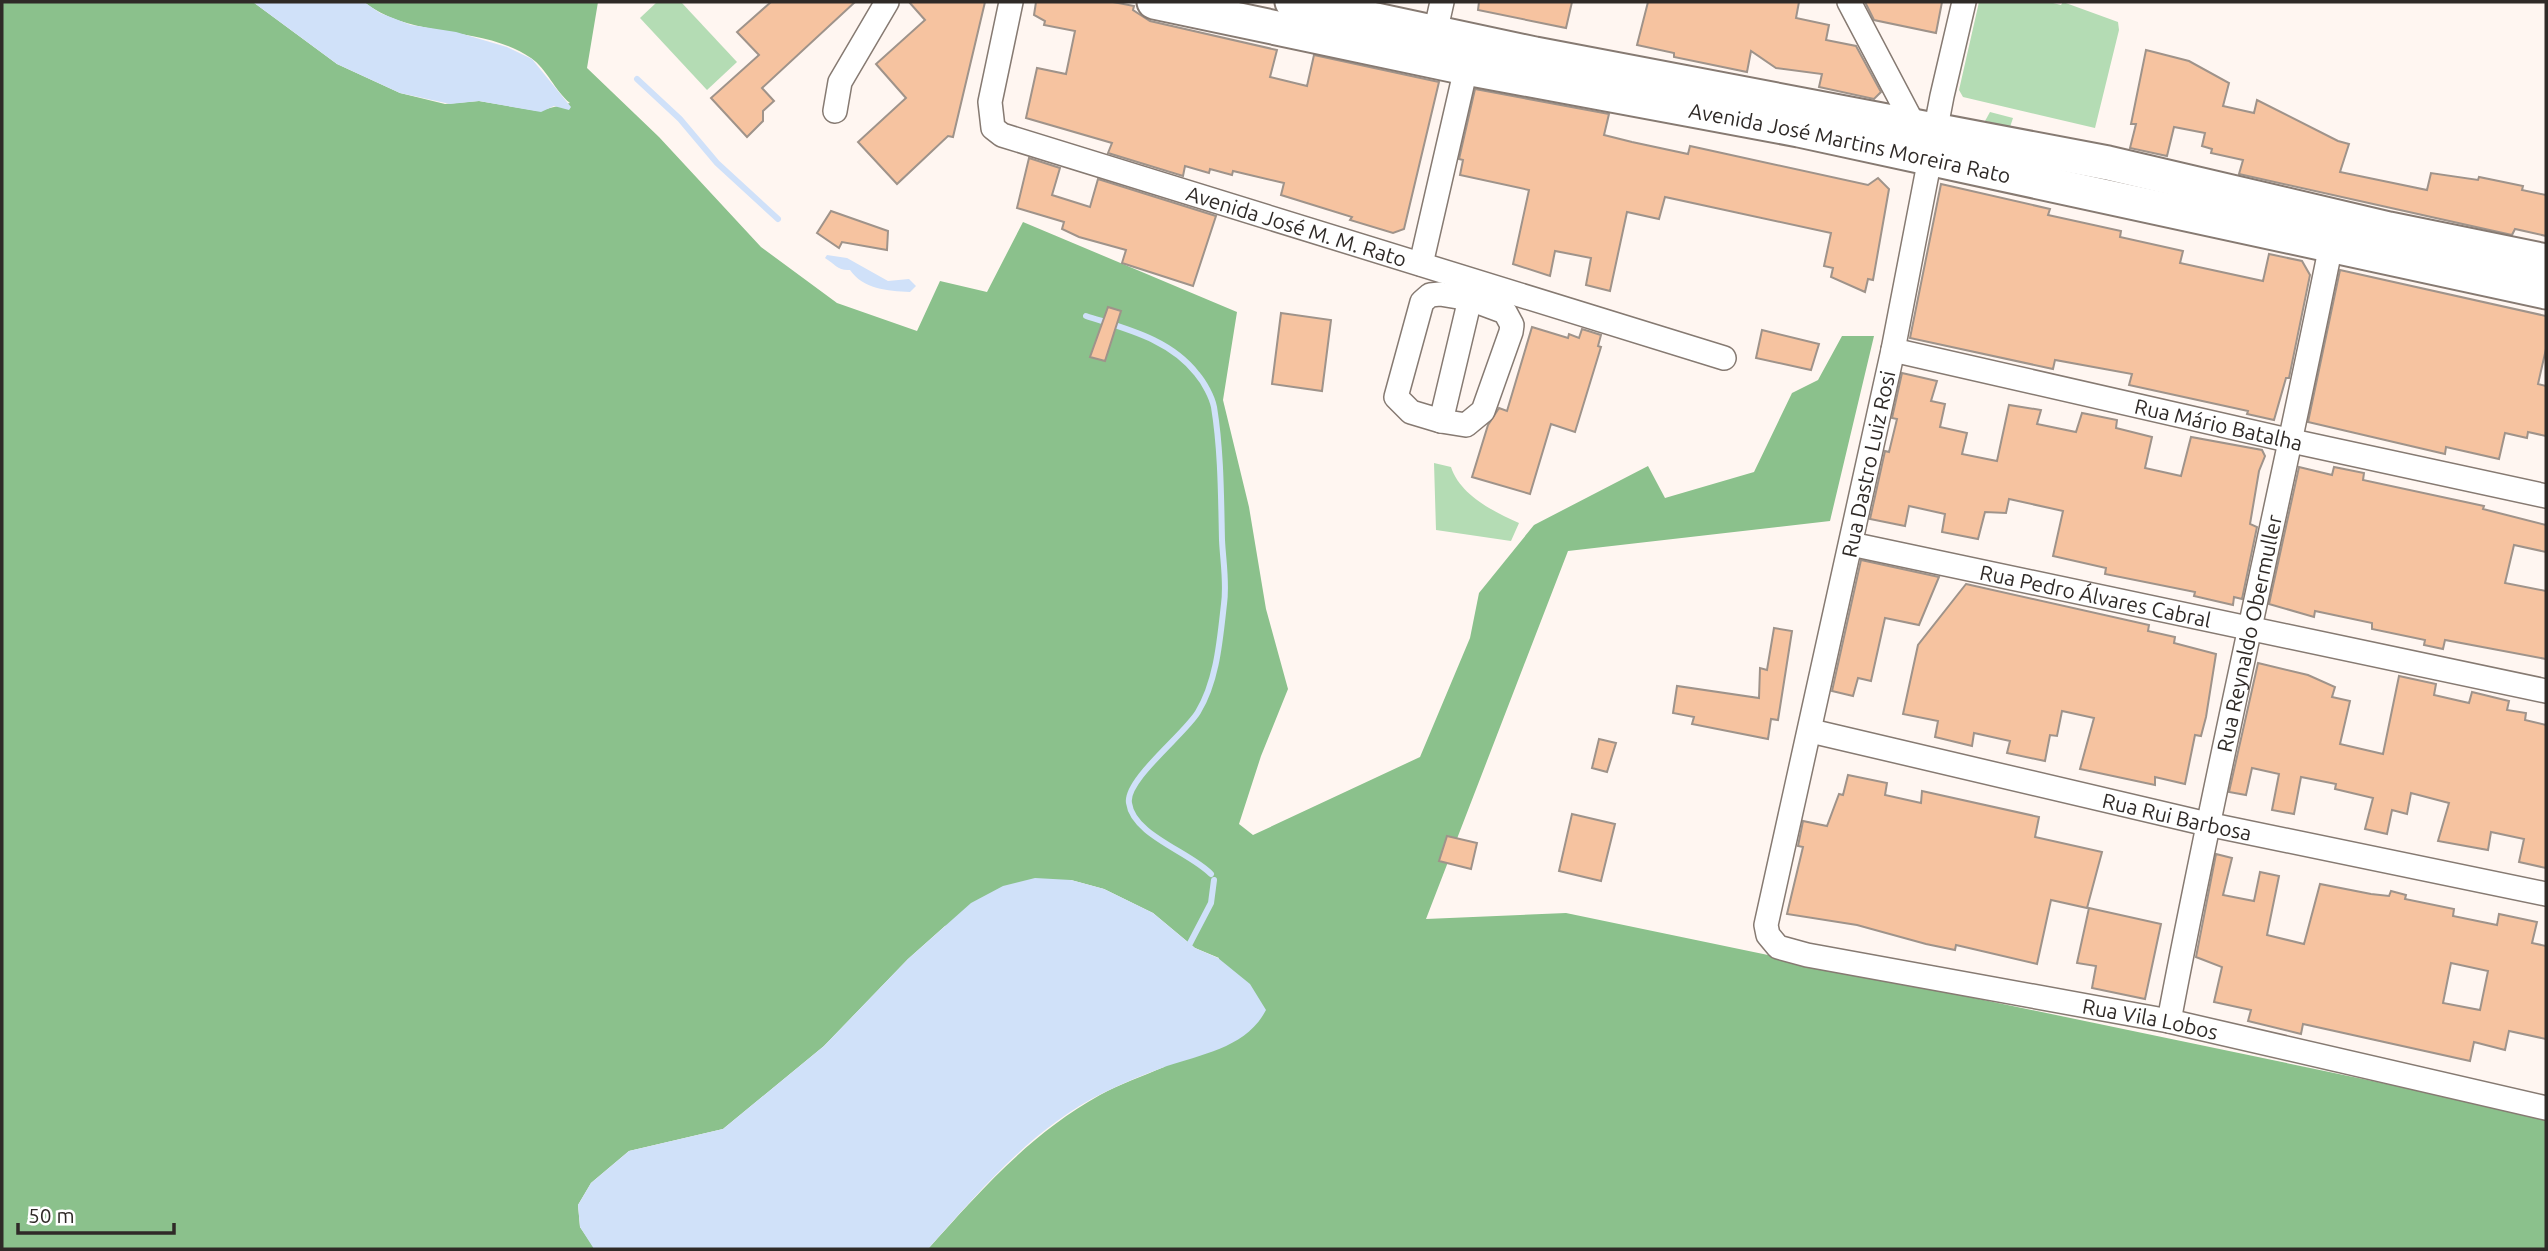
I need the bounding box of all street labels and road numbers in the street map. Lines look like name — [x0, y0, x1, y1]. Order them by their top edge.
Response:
street label: Avenida José Martins Moreira Rato — [1687, 98, 2013, 188]
street label: Avenida José M. M. Rato — [1183, 181, 1410, 271]
street label: Rua Dastro Luiz Rosi — [1836, 368, 1900, 560]
street label: Rua Mário Batalha — [2132, 394, 2305, 455]
street label: Rua Reynaldo Obermuller — [2212, 512, 2286, 754]
street label: Rua Pedro Álvares Cabral — [1978, 560, 2213, 632]
street label: Rua Rui Barbosa — [2100, 788, 2254, 845]
street label: Rua Vila Lobos — [2080, 993, 2220, 1044]

